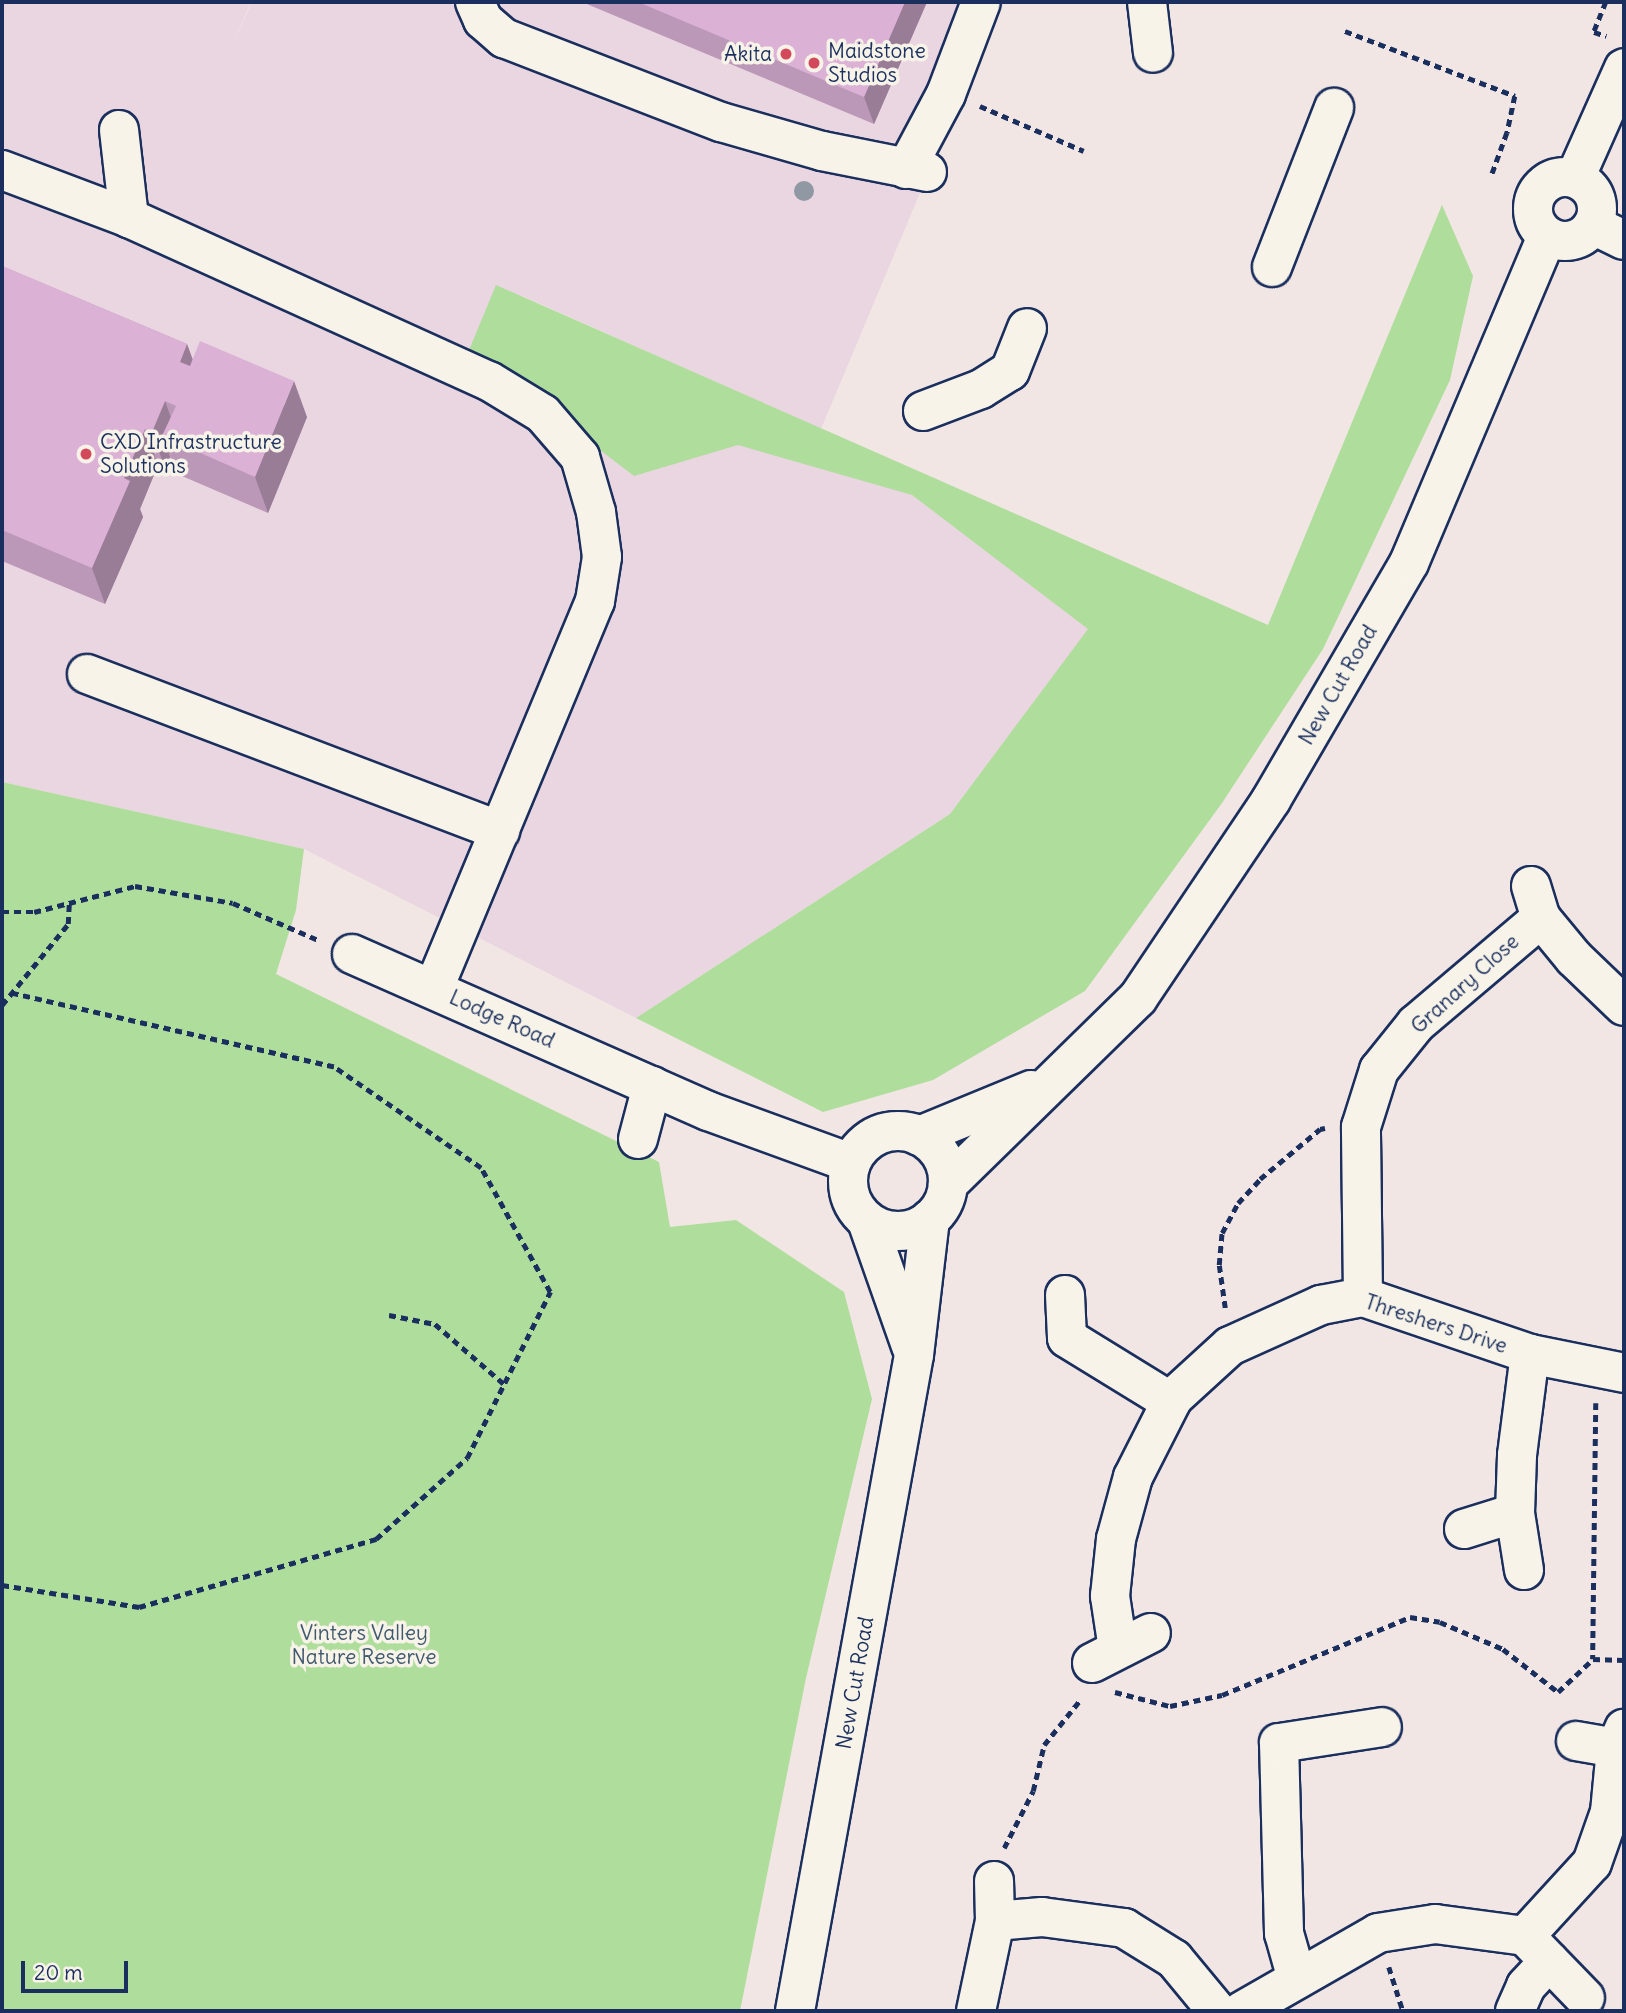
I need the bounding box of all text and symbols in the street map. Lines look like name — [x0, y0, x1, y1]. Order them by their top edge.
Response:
place label: Maidstone Studios — [828, 38, 926, 88]
place label: Akita — [724, 41, 772, 67]
marker: Akita — [778, 46, 794, 62]
marker: Maidstone Studios — [806, 55, 822, 71]
place label: CXD Infrastructure Solutions — [100, 429, 282, 479]
marker: CXD Infrastructure Solutions — [78, 446, 94, 462]
street label: New Cut Road — [1294, 621, 1382, 749]
street label: Granary Close — [1406, 929, 1524, 1039]
street label: Lodge Road — [445, 985, 559, 1053]
street label: Threshers Drive — [1362, 1289, 1510, 1359]
street label: New Cut Road — [831, 1615, 879, 1751]
park label: Vinters Valley Nature Reserve — [291, 1620, 437, 1670]
scale bar — [24, 1946, 131, 1990]
text: 20 m — [34, 1959, 83, 1986]

